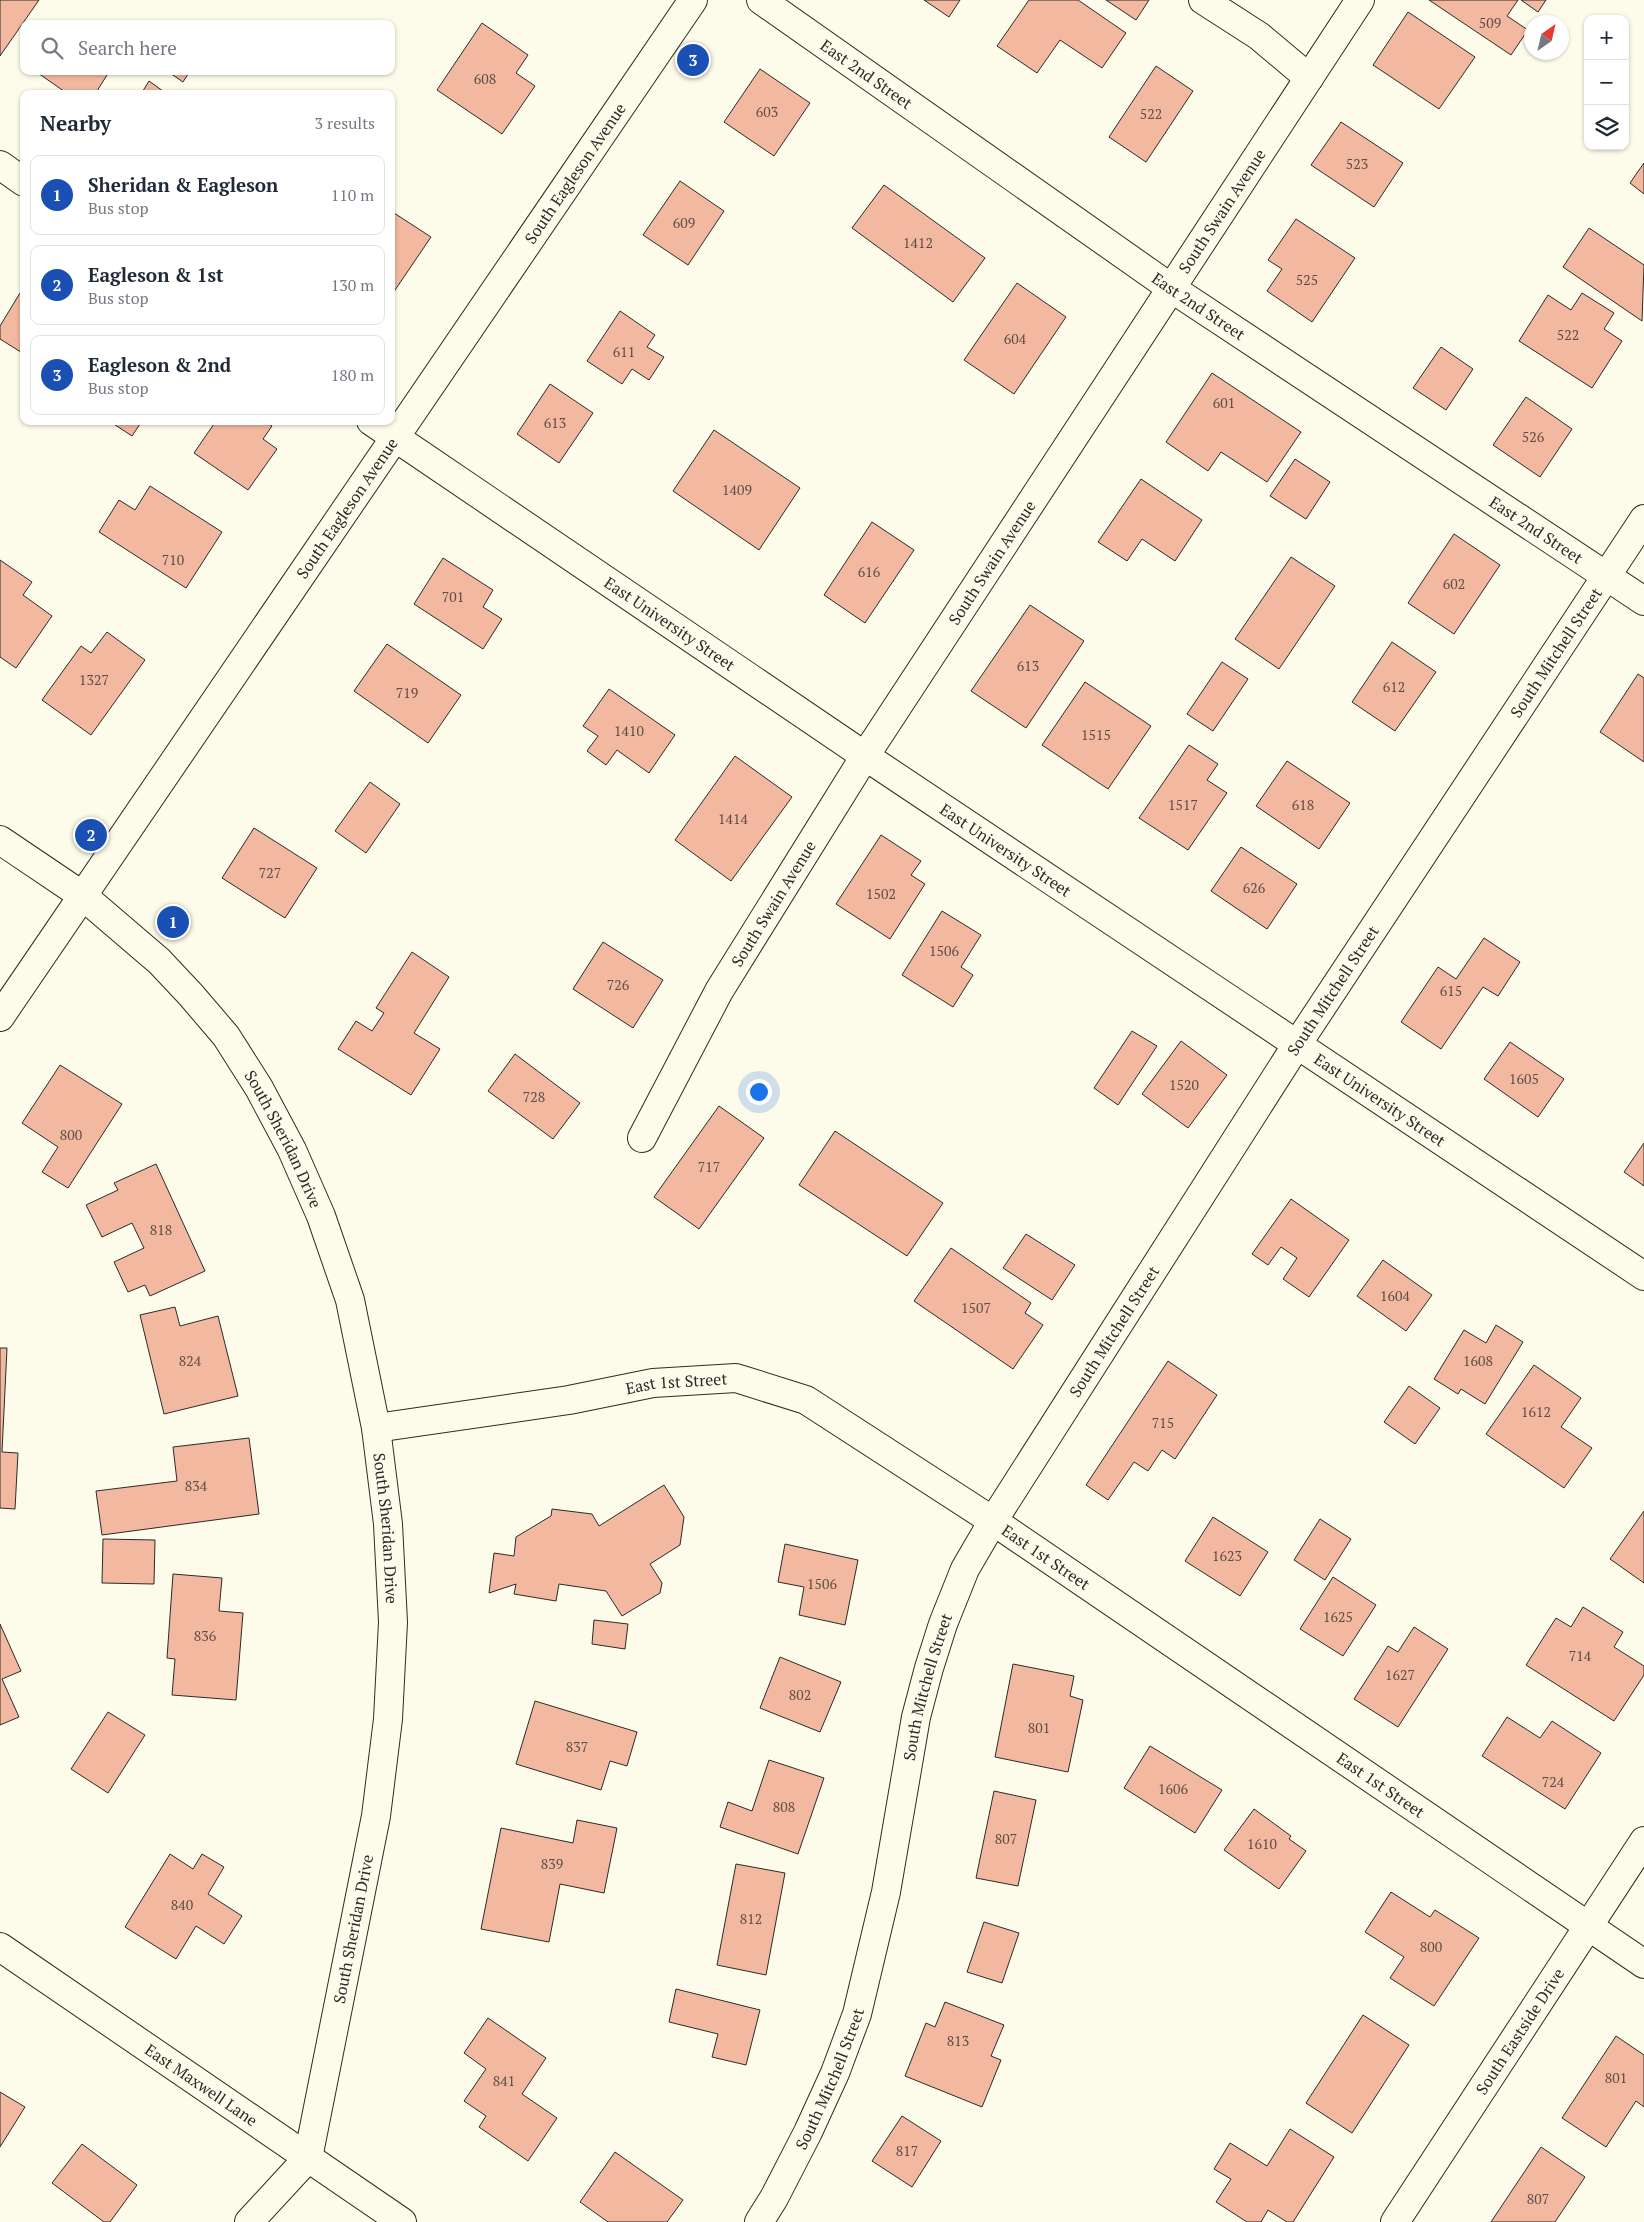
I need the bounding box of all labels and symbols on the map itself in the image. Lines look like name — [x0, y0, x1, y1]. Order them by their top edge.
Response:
house number: 509 — [1479, 13, 1501, 32]
north arrow — [1524, 15, 1569, 60]
street label: East 2nd Street — [816, 34, 917, 114]
pin: 3 — [677, 41, 709, 79]
house number: 608 — [474, 69, 496, 88]
street label: South Eagleson Avenue — [519, 99, 631, 248]
house number: 603 — [756, 102, 778, 121]
house number: 522 — [1140, 104, 1162, 123]
street label: South Swain Avenue — [1173, 145, 1271, 278]
house number: 523 — [1346, 154, 1368, 173]
house number: 609 — [673, 213, 695, 232]
house number: 1412 — [903, 233, 933, 252]
street label: East 2nd Street — [1148, 267, 1250, 345]
house number: 525 — [1296, 270, 1318, 289]
house number: 522 — [1557, 325, 1579, 344]
house number: 604 — [1004, 329, 1027, 348]
house number: 611 — [613, 342, 635, 361]
house number: 601 — [1213, 393, 1235, 412]
house number: 613 — [544, 413, 566, 432]
house number: 526 — [1522, 427, 1545, 446]
street label: South Eagleson Avenue — [291, 433, 403, 583]
house number: 1409 — [722, 480, 752, 499]
street label: East 2nd Street — [1485, 491, 1587, 569]
street label: South Swain Avenue — [943, 496, 1041, 629]
house number: 710 — [162, 550, 184, 569]
house number: 616 — [858, 562, 881, 581]
street label: East University Street — [600, 571, 740, 676]
house number: 602 — [1443, 574, 1465, 593]
street label: South Mitchell Street — [1505, 583, 1607, 722]
house number: 701 — [442, 587, 464, 606]
house number: 613 — [1017, 656, 1039, 675]
house number: 1327 — [79, 670, 109, 689]
house number: 612 — [1383, 677, 1405, 696]
house number: 719 — [396, 683, 418, 702]
house number: 1410 — [614, 721, 644, 740]
house number: 1515 — [1081, 725, 1111, 744]
house number: 1517 — [1168, 795, 1198, 814]
house number: 618 — [1292, 795, 1314, 814]
street label: East University Street — [936, 798, 1076, 902]
house number: 1414 — [718, 809, 748, 828]
pin: 2 — [75, 816, 107, 854]
street label: South Swain Avenue — [726, 836, 821, 971]
house number: 727 — [259, 863, 281, 882]
house number: 626 — [1243, 878, 1266, 897]
house number: 1502 — [866, 884, 896, 903]
pin: 1 — [157, 903, 189, 941]
street label: South Mitchell Street — [1282, 921, 1384, 1060]
house number: 1506 — [929, 941, 959, 960]
house number: 726 — [607, 975, 630, 994]
house number: 615 — [1440, 981, 1462, 1000]
street label: East University Street — [1310, 1048, 1450, 1152]
street label: South Sheridan Drive — [240, 1066, 327, 1211]
house number: 1605 — [1509, 1069, 1539, 1088]
house number: 1520 — [1169, 1075, 1199, 1094]
your location — [746, 1079, 772, 1105]
house number: 728 — [523, 1087, 545, 1106]
house number: 800 — [60, 1125, 82, 1144]
house number: 717 — [698, 1157, 720, 1176]
house number: 818 — [150, 1220, 172, 1239]
street label: South Mitchell Street — [1064, 1261, 1164, 1401]
house number: 1604 — [1380, 1286, 1410, 1305]
house number: 1507 — [961, 1298, 991, 1317]
house number: 824 — [179, 1351, 202, 1370]
house number: 1608 — [1463, 1351, 1493, 1370]
street label: East 1st Street — [624, 1368, 728, 1399]
house number: 1612 — [1521, 1402, 1551, 1421]
house number: 715 — [1152, 1413, 1174, 1432]
street label: South Sheridan Drive — [368, 1452, 403, 1604]
house number: 834 — [185, 1476, 208, 1495]
street label: East 1st Street — [997, 1519, 1094, 1595]
house number: 1623 — [1212, 1546, 1242, 1565]
house number: 1506 — [807, 1574, 837, 1593]
house number: 1625 — [1323, 1607, 1353, 1626]
street label: South Mitchell Street — [898, 1610, 957, 1762]
house number: 836 — [194, 1626, 217, 1645]
house number: 714 — [1569, 1646, 1592, 1665]
house number: 1627 — [1385, 1665, 1415, 1684]
house number: 802 — [789, 1685, 811, 1704]
house number: 801 — [1028, 1718, 1050, 1737]
house number: 837 — [566, 1737, 588, 1756]
street label: East 1st Street — [1332, 1747, 1429, 1823]
house number: 724 — [1542, 1772, 1565, 1791]
house number: 1606 — [1158, 1779, 1188, 1798]
house number: 808 — [773, 1797, 795, 1816]
house number: 807 — [995, 1829, 1017, 1848]
house number: 1610 — [1247, 1834, 1277, 1853]
street label: South Sheridan Drive — [328, 1853, 378, 2005]
house number: 839 — [541, 1854, 563, 1873]
house number: 840 — [171, 1895, 193, 1914]
house number: 812 — [740, 1909, 762, 1928]
house number: 800 — [1420, 1937, 1442, 1956]
street label: South Eastside Drive — [1470, 1964, 1569, 2099]
street label: South Mitchell Street — [790, 2006, 869, 2153]
house number: 813 — [947, 2031, 969, 2050]
street label: East Maxwell Lane — [141, 2038, 262, 2131]
house number: 801 — [1605, 2068, 1627, 2087]
house number: 841 — [493, 2071, 515, 2090]
house number: 817 — [896, 2141, 918, 2160]
house number: 807 — [1527, 2189, 1549, 2208]

